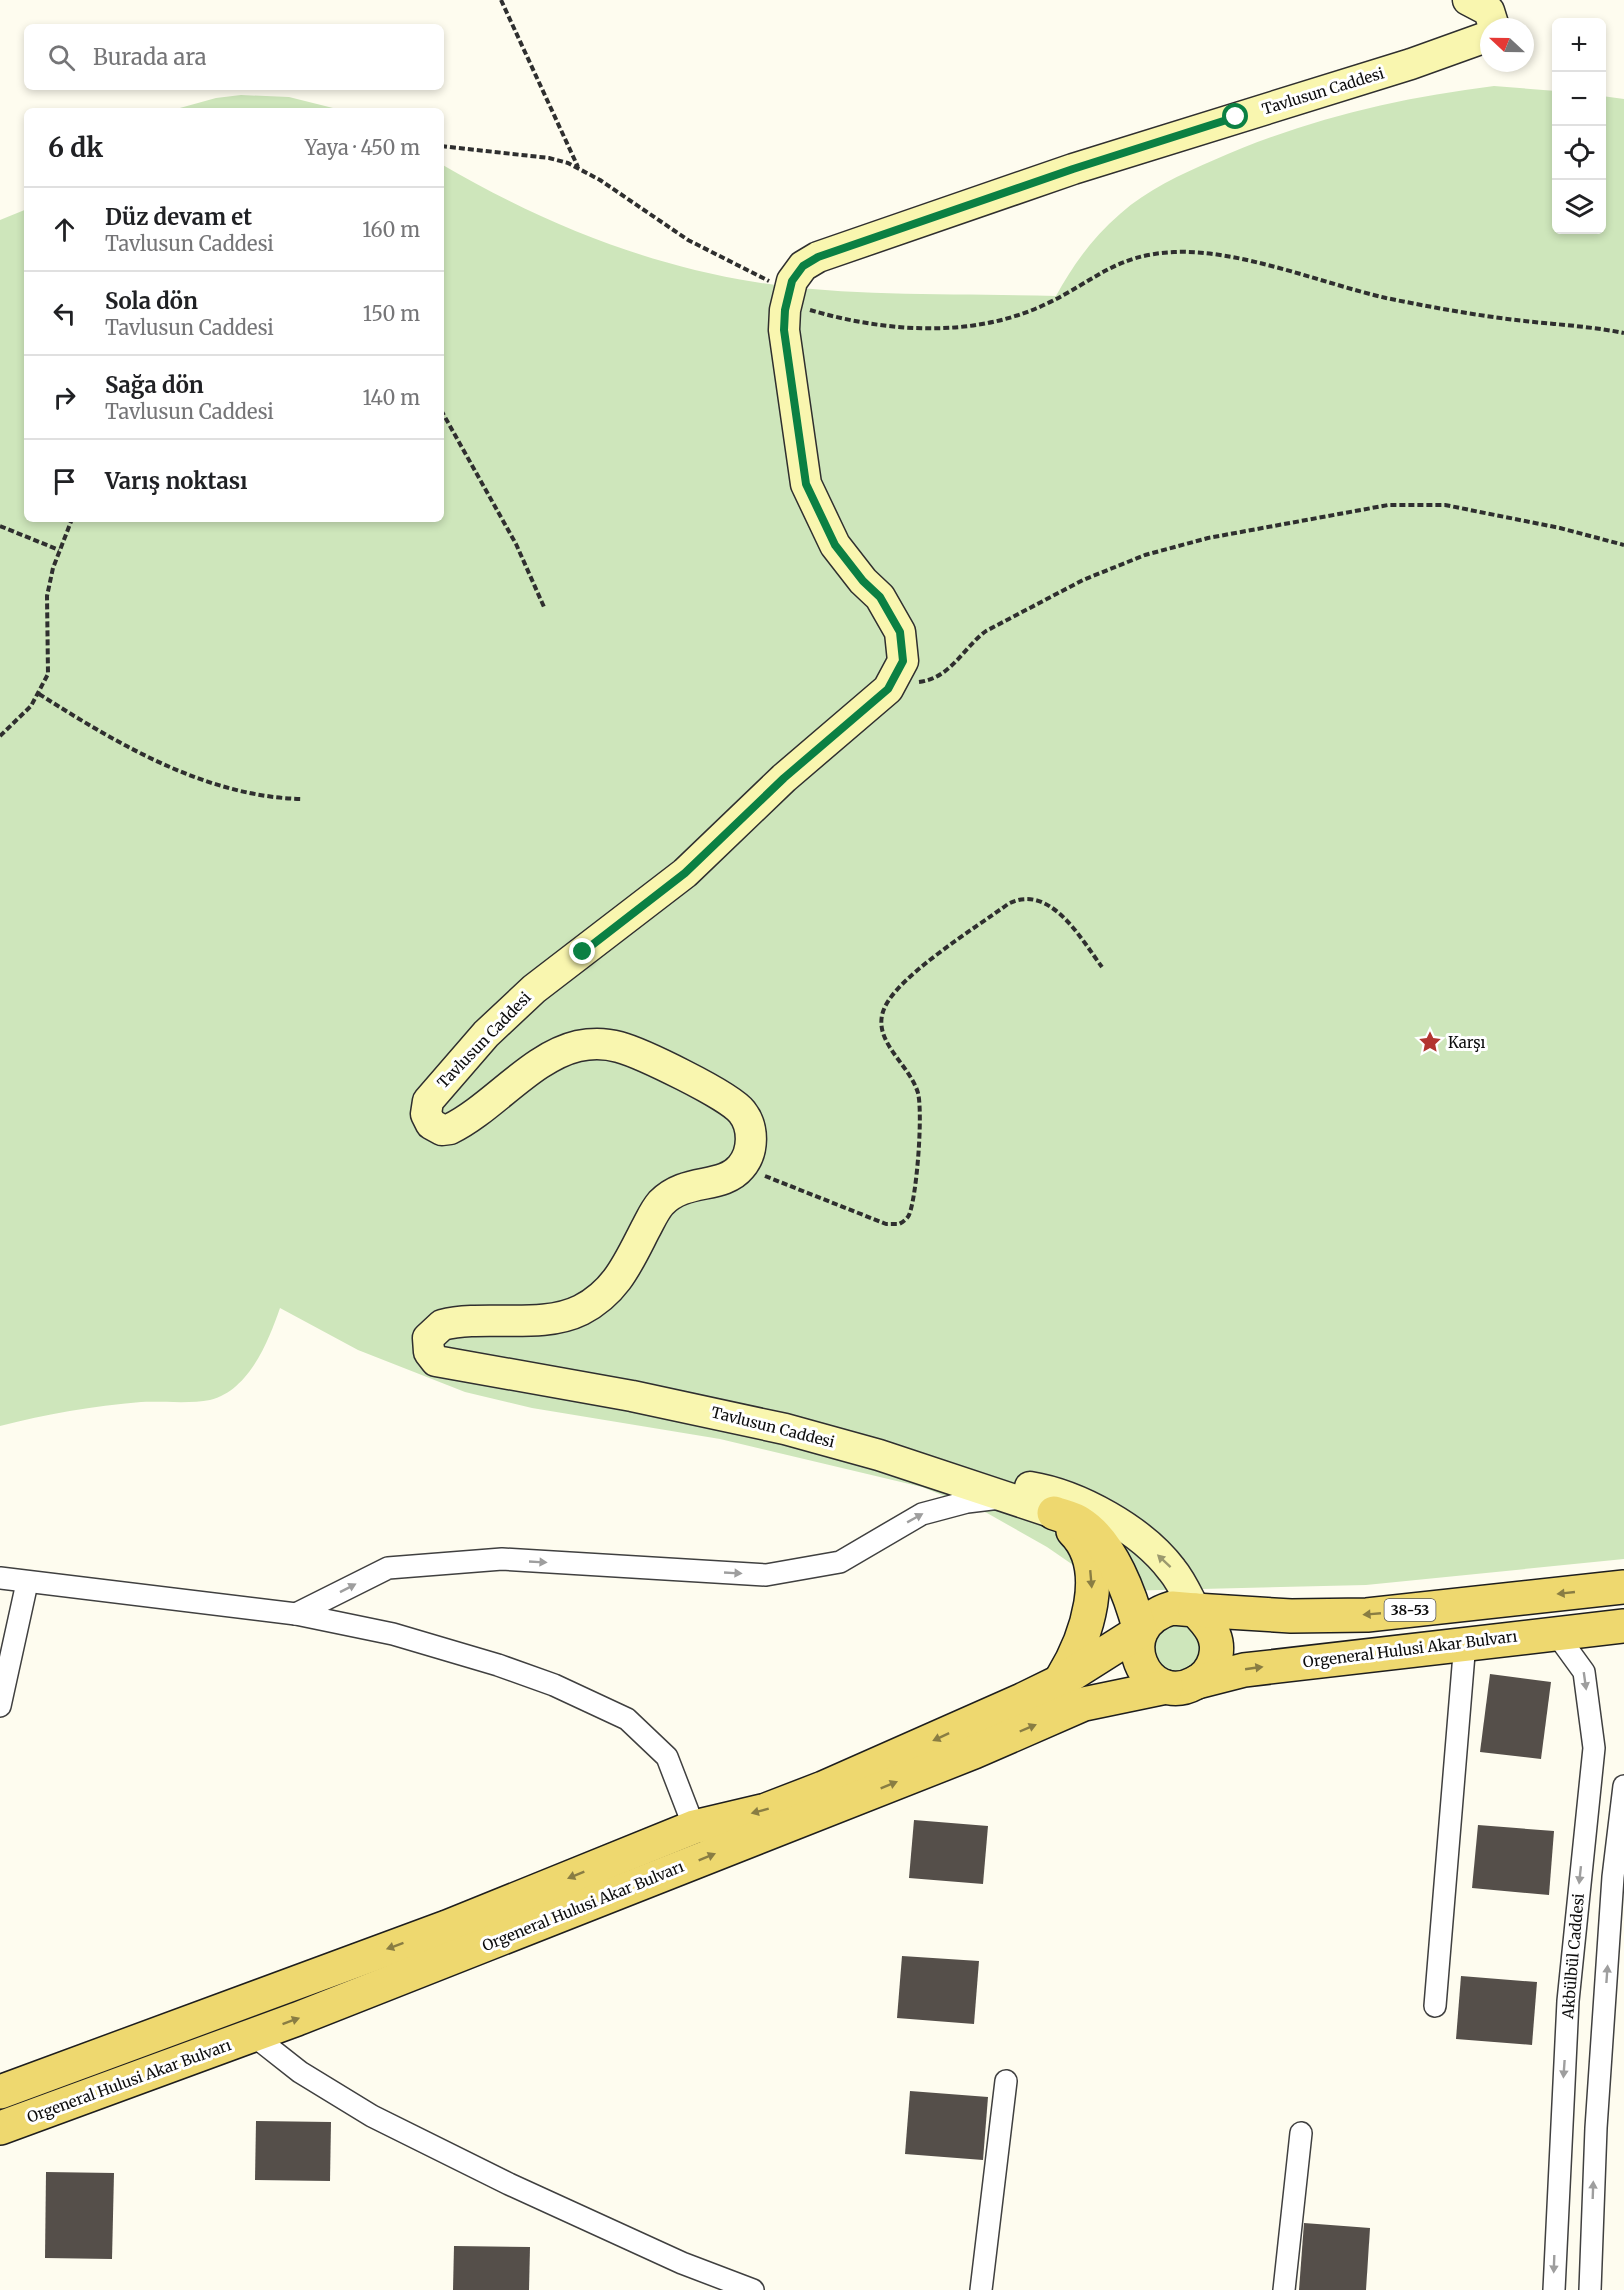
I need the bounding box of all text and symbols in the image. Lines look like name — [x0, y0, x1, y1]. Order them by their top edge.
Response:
north arrow — [1480, 18, 1534, 72]
map controls — [1552, 18, 1606, 234]
button: + — [1552, 18, 1606, 72]
search box — [24, 24, 444, 90]
icon: search — [45, 41, 78, 74]
text: Burada ara — [93, 43, 207, 71]
street label: Tavlusun Caddesi — [1260, 63, 1386, 119]
button: − — [1552, 72, 1606, 126]
route start — [1222, 103, 1248, 129]
button: locate — [1552, 126, 1606, 180]
text: 6 dk — [48, 131, 103, 164]
text: Yaya · 450 m — [305, 135, 420, 160]
button: layers — [1552, 180, 1606, 234]
text: Düz devam et — [105, 203, 252, 231]
icon: ahead — [48, 213, 81, 246]
text: 160 m — [362, 217, 420, 242]
text: Tavlusun Caddesi — [105, 231, 274, 256]
text: Sola dön — [105, 287, 198, 315]
icon: left — [48, 297, 81, 330]
text: 150 m — [363, 301, 420, 326]
text: Tavlusun Caddesi — [105, 315, 274, 340]
text: Sağa dön — [105, 371, 204, 399]
icon: right — [48, 381, 81, 414]
text: 140 m — [363, 385, 420, 410]
text: Tavlusun Caddesi — [105, 399, 274, 424]
icon: arrive — [48, 465, 81, 498]
text: Varış noktası — [105, 467, 247, 495]
route end — [569, 938, 595, 964]
street label: Tavlusun Caddesi — [433, 988, 535, 1092]
place icon: Karşı — [1417, 1029, 1443, 1055]
place label: Karşı — [1448, 1033, 1486, 1052]
street label: Tavlusun Caddesi — [709, 1402, 837, 1452]
one-way arrow — [907, 1513, 924, 1523]
one-way arrow — [1157, 1555, 1171, 1569]
one-way arrow — [528, 1557, 547, 1566]
one-way arrow — [723, 1568, 742, 1578]
one-way arrow — [1086, 1570, 1096, 1589]
one-way arrow — [339, 1584, 357, 1594]
one-way arrow — [1556, 1588, 1575, 1598]
road number: 38-53 — [1384, 1599, 1436, 1621]
one-way arrow — [1362, 1609, 1381, 1619]
street label: Orgeneral Hulusi Akar Bulvarı — [1302, 1626, 1518, 1672]
one-way arrow — [1244, 1664, 1263, 1673]
one-way arrow — [1581, 1672, 1590, 1691]
one-way arrow — [1019, 1724, 1036, 1733]
one-way arrow — [931, 1732, 949, 1742]
one-way arrow — [880, 1780, 898, 1790]
one-way arrow — [751, 1807, 769, 1816]
one-way arrow — [698, 1852, 716, 1861]
street label: Orgeneral Hulusi Akar Bulvarı — [479, 1857, 687, 1955]
one-way arrow — [1575, 1866, 1585, 1885]
one-way arrow — [567, 1870, 585, 1880]
street label: Akbülbül Caddesi — [1558, 1892, 1588, 2020]
one-way arrow — [386, 1942, 404, 1951]
one-way arrow — [1602, 1964, 1611, 1983]
one-way arrow — [282, 2016, 300, 2025]
street label: Orgeneral Hulusi Akar Bulvarı — [24, 2035, 234, 2127]
one-way arrow — [1559, 2060, 1569, 2079]
one-way arrow — [1589, 2180, 1598, 2199]
one-way arrow — [1550, 2255, 1559, 2274]

